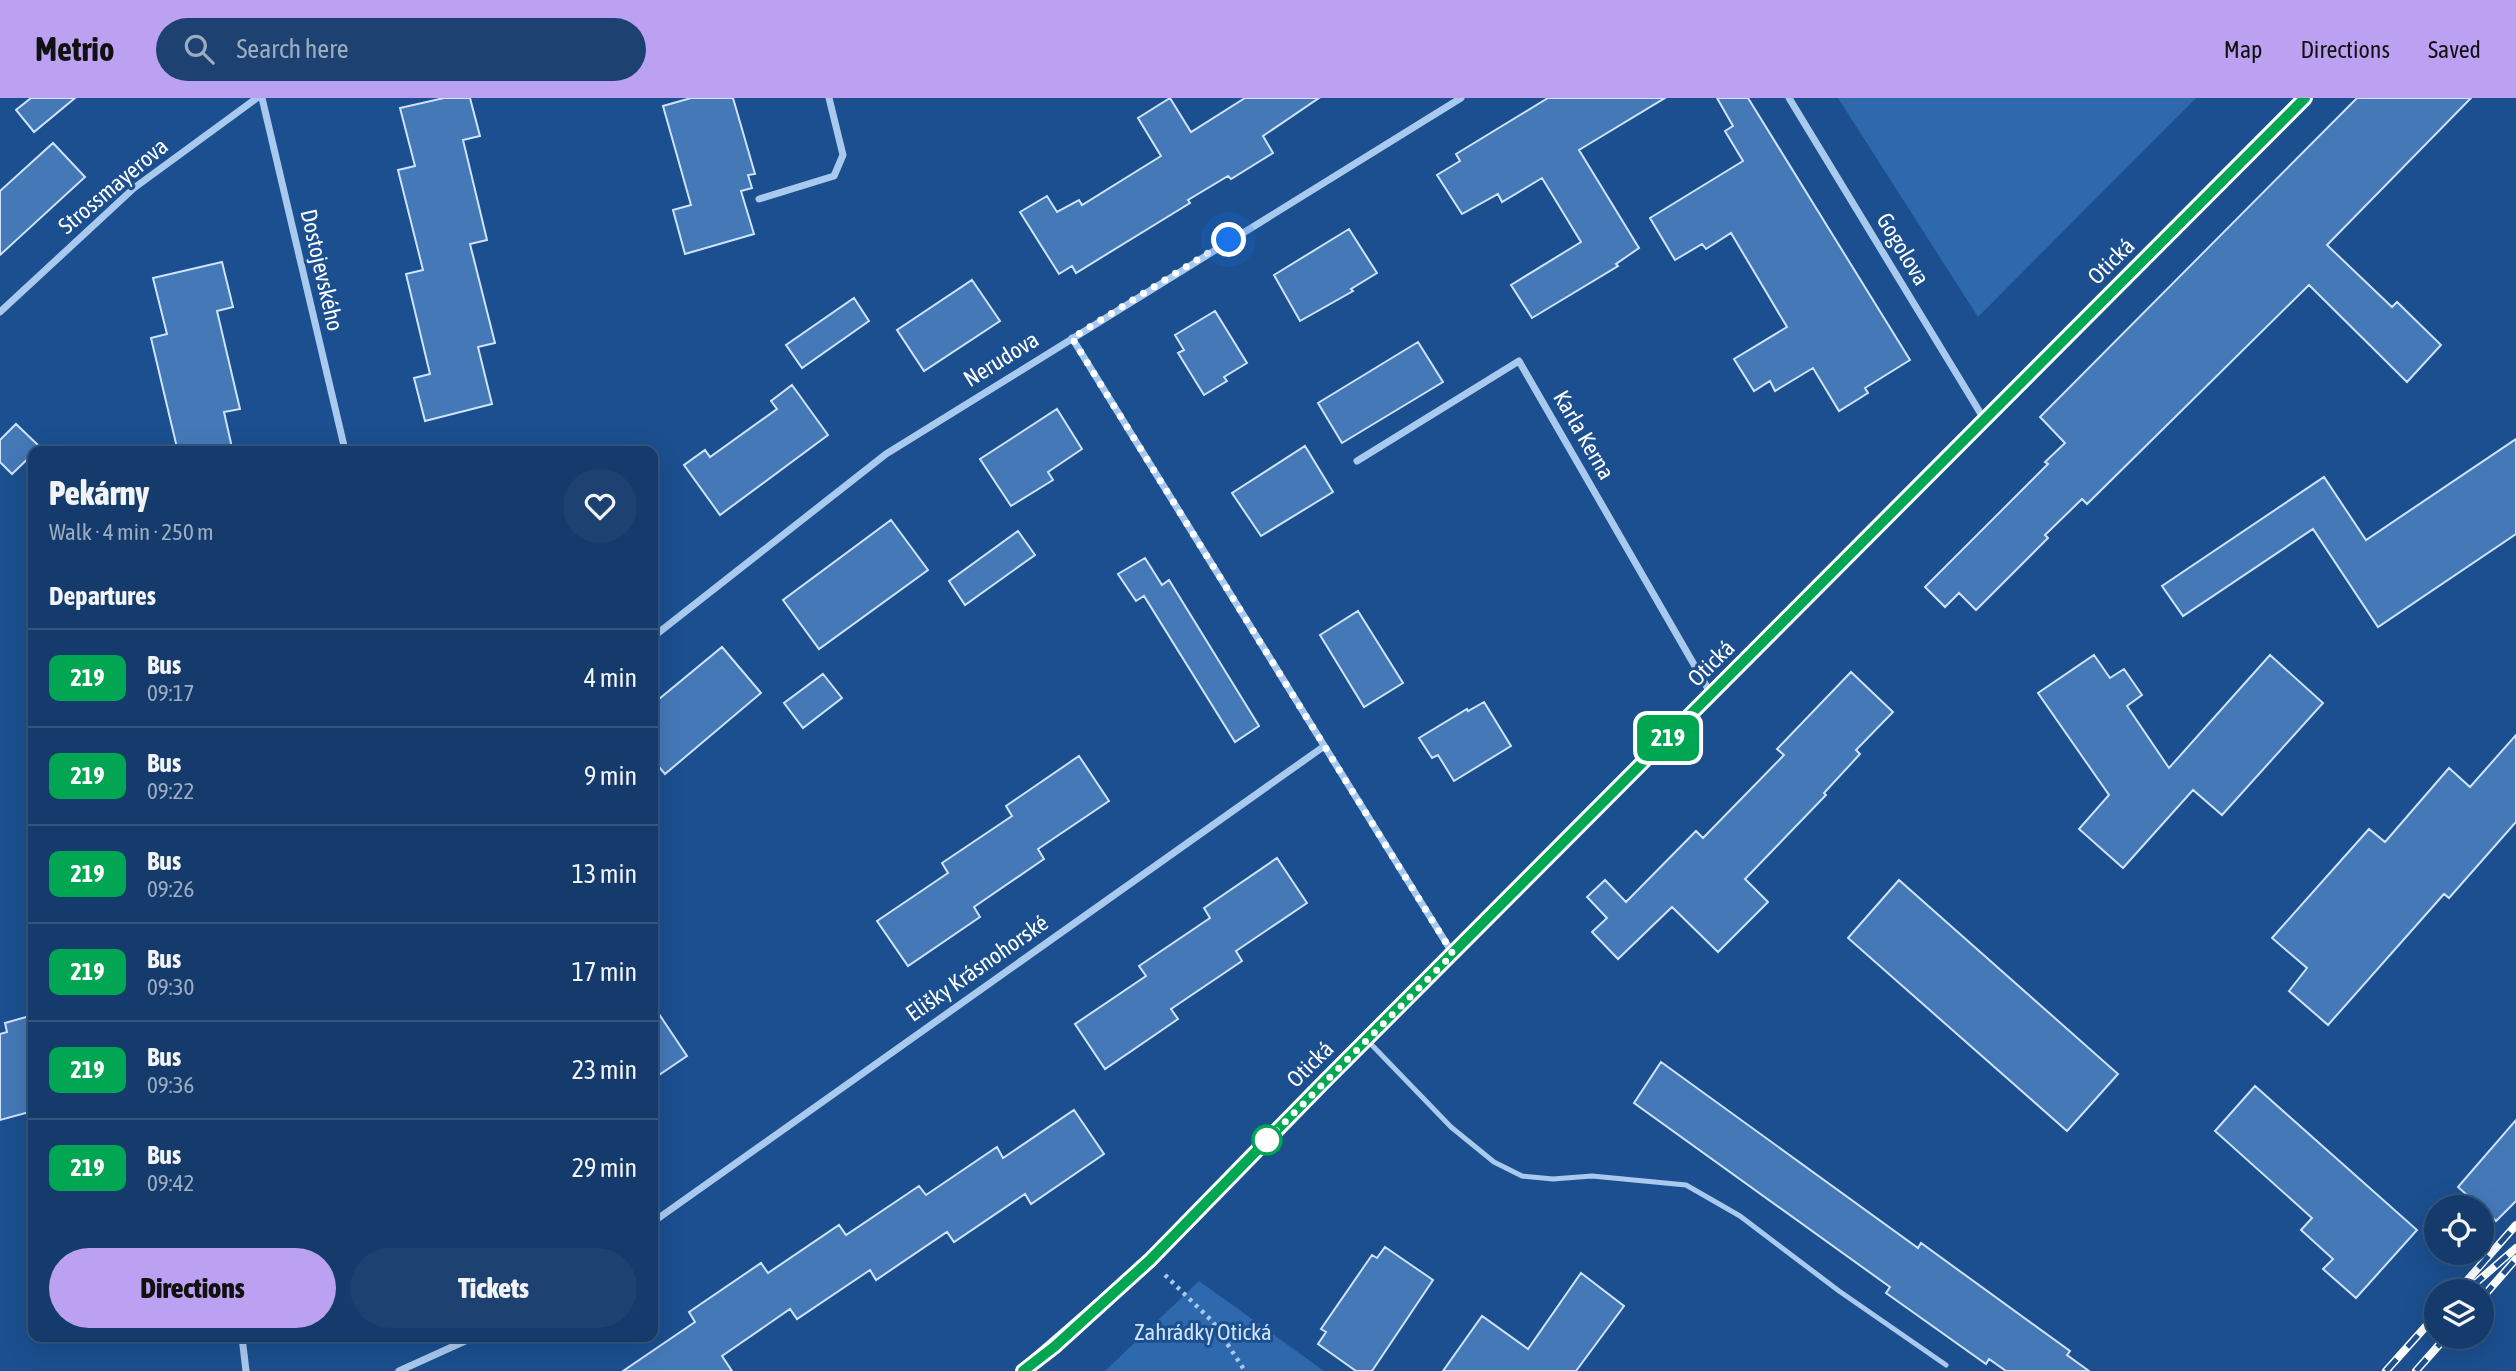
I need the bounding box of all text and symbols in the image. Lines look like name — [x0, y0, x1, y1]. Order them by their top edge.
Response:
search box — [156, 18, 646, 81]
text: Metrio — [35, 30, 114, 68]
icon: search — [180, 30, 218, 68]
text: Search here — [236, 34, 349, 64]
text: Map — [2224, 36, 2262, 63]
text: Directions — [2300, 36, 2390, 63]
text: Saved — [2428, 36, 2481, 63]
street label: Strossmayerova — [53, 133, 173, 239]
street label: Dostojevského — [295, 207, 349, 333]
street label: Gogolova — [1871, 208, 1935, 290]
your location — [1211, 222, 1246, 257]
street label: Otická — [2082, 232, 2140, 290]
street label: Nerudova — [959, 326, 1043, 392]
street label: Karla Kerna — [1548, 386, 1620, 484]
button: heart — [563, 469, 637, 543]
text: Pekárny — [49, 474, 149, 512]
text: Walk · 4 min · 250 m — [49, 519, 213, 545]
text: Departures — [49, 581, 156, 611]
street label: Otická — [1682, 634, 1740, 692]
text: Bus — [147, 650, 181, 680]
text: 4 min — [584, 663, 637, 693]
text: 219 — [71, 664, 104, 691]
text: 09:17 — [147, 680, 194, 706]
line badge: 219 — [1628, 715, 1708, 761]
text: 219 — [1651, 724, 1685, 751]
text: Bus — [147, 748, 181, 778]
text: 9 min — [584, 761, 637, 791]
text: 219 — [71, 762, 104, 789]
text: 09:22 — [147, 778, 194, 804]
text: Bus — [147, 846, 181, 876]
text: 13 min — [572, 859, 637, 889]
text: 219 — [71, 860, 104, 887]
text: 09:26 — [147, 876, 194, 902]
street label: Elišky Krásnohorské — [901, 909, 1053, 1027]
text: Bus — [147, 944, 181, 974]
text: 17 min — [572, 957, 637, 987]
text: 219 — [71, 958, 104, 985]
text: 09:30 — [147, 974, 194, 1000]
street label: Otická — [1281, 1035, 1339, 1093]
text: Bus — [147, 1042, 181, 1072]
text: 23 min — [572, 1055, 637, 1085]
text: 219 — [71, 1056, 104, 1083]
text: 09:36 — [147, 1072, 194, 1098]
unlabelled marker — [1252, 1125, 1282, 1155]
text: Bus — [147, 1140, 181, 1170]
text: 29 min — [572, 1153, 637, 1183]
text: 219 — [71, 1154, 104, 1181]
text: 09:42 — [147, 1170, 194, 1196]
map controls — [2424, 1195, 2494, 1349]
button: locate — [2424, 1195, 2494, 1265]
button: Directions — [49, 1248, 336, 1328]
button: Tickets — [350, 1248, 637, 1328]
button: layers — [2424, 1279, 2494, 1349]
park label: Zahrádky Otická — [1134, 1319, 1272, 1345]

